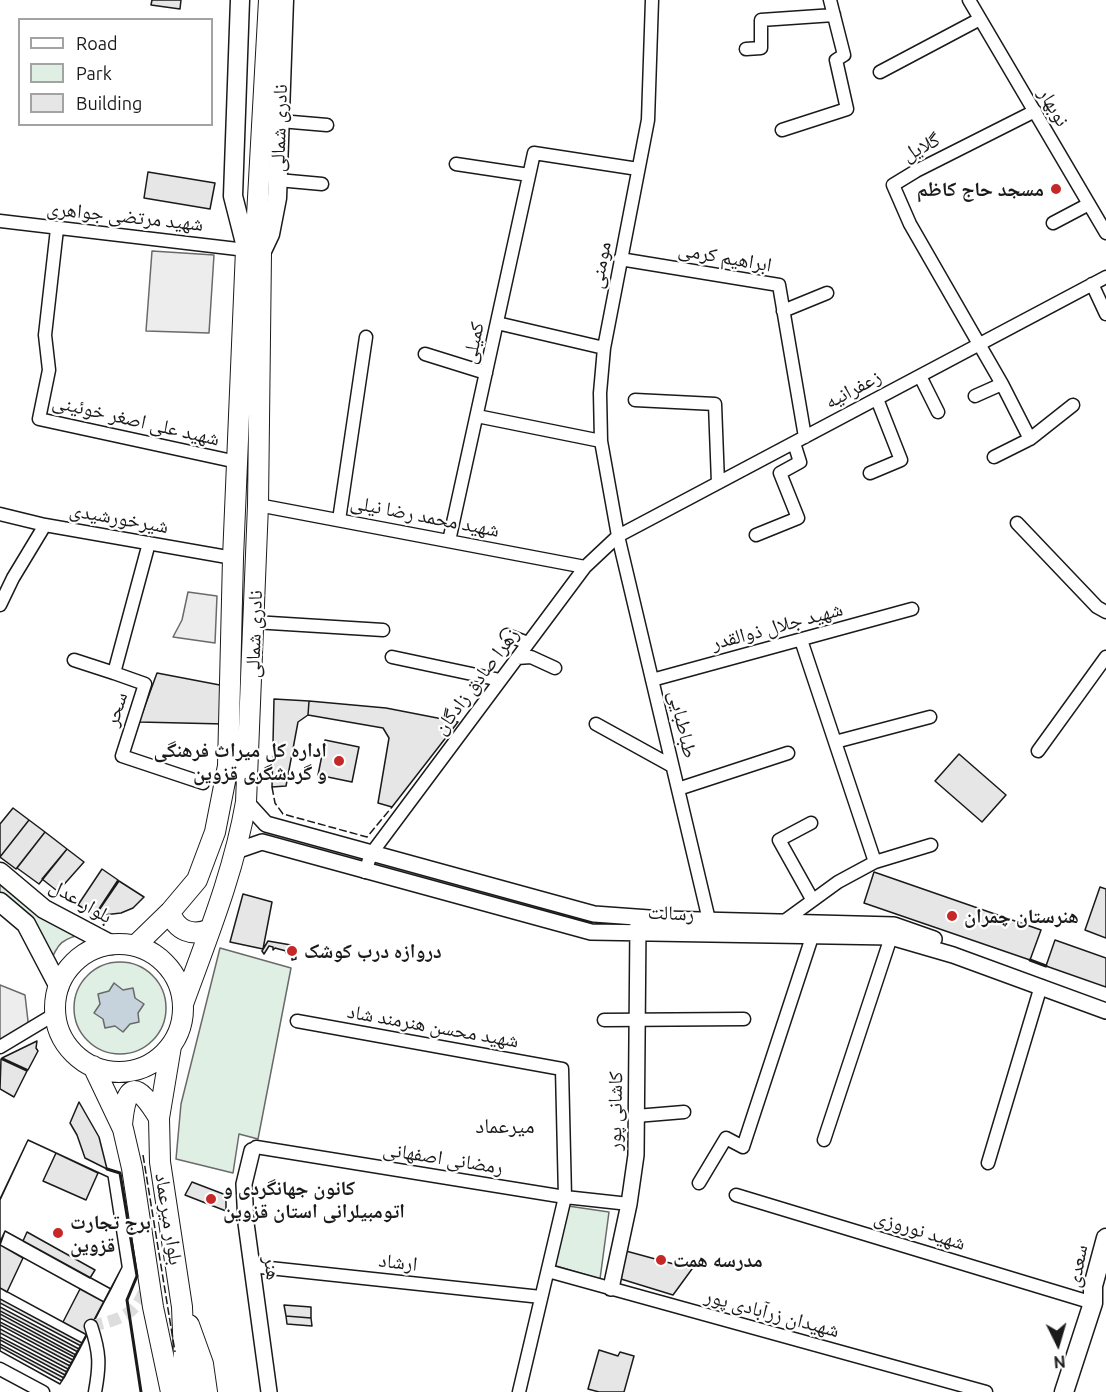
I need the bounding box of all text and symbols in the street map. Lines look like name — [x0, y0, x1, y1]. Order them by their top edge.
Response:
legend — [18, 18, 213, 126]
text: Road — [76, 33, 118, 53]
text: Park — [76, 63, 112, 83]
street label: نوبهار — [1033, 83, 1075, 131]
street label: نادری شمالی — [265, 84, 293, 172]
text: Building — [76, 93, 142, 113]
street label: گلایل — [898, 127, 944, 167]
place label: مسجد حاج کاظم — [917, 177, 1044, 201]
marker: مسجد حاج کاظم — [1049, 182, 1063, 196]
street label: شهید مرتضی جواهری — [45, 196, 205, 236]
street label: ابراهیم کرمی — [676, 237, 774, 277]
street label: مومنی — [584, 240, 616, 290]
street label: کمیلی — [457, 320, 489, 366]
street label: زعفرانیه — [821, 364, 885, 414]
street label: شهید علی اصغر خوئینی — [50, 389, 222, 451]
street label: شهید محمد رضا نیلی — [348, 490, 502, 542]
street label: شیرخورشیدی — [67, 497, 171, 539]
street label: نادری شمالی — [240, 590, 268, 678]
street label: شهید جلال ذوالقدر — [709, 597, 845, 655]
street label: زهرا صادق زادگان — [428, 623, 524, 739]
street label: طباطبایی — [664, 688, 702, 760]
street label: سحر — [99, 689, 133, 729]
place label: اداره کل میراث فرهنگی و گردشگری قزوین — [153, 738, 327, 785]
marker: اداره کل میراث فرهنگی و گردشگری قزوین — [332, 754, 346, 768]
street label: بلوار عدل — [45, 874, 117, 928]
street label: رسالت — [647, 900, 695, 926]
place label: هنرستان چمران — [964, 904, 1079, 928]
marker: هنرستان چمران — [945, 909, 959, 923]
place label: دروازه درب کوشک — [304, 939, 442, 963]
marker: دروازه درب کوشک — [285, 944, 299, 958]
street label: شهید محسن هنرمند شاد — [345, 999, 521, 1053]
street label: کاشانی پور — [602, 1071, 628, 1151]
district label: میرعماد — [476, 1113, 534, 1139]
street label: رمضانی اصفهانی — [381, 1137, 505, 1179]
street label: بلوار میرعماد — [150, 1171, 188, 1267]
place label: کانون جهانگردی و اتومبیلرانی استان قزوین — [223, 1176, 405, 1223]
marker: کانون جهانگردی و اتومبیلرانی استان قزوین — [204, 1192, 218, 1206]
street label: شهید نوروزی — [872, 1205, 968, 1255]
place label: برج تجارت قزوین — [70, 1210, 151, 1257]
marker: برج تجارت قزوین — [51, 1226, 65, 1240]
street label: سعدی — [1061, 1242, 1093, 1290]
street label: ارشاد — [377, 1248, 419, 1276]
place label: مدرسه همت — [673, 1248, 763, 1272]
marker: مدرسه همت — [654, 1253, 668, 1267]
street label: هنر — [258, 1254, 286, 1282]
street label: شهیدان زرآبادی پور — [702, 1283, 842, 1343]
north arrow — [1028, 1314, 1088, 1374]
text: N — [1053, 1352, 1066, 1371]

